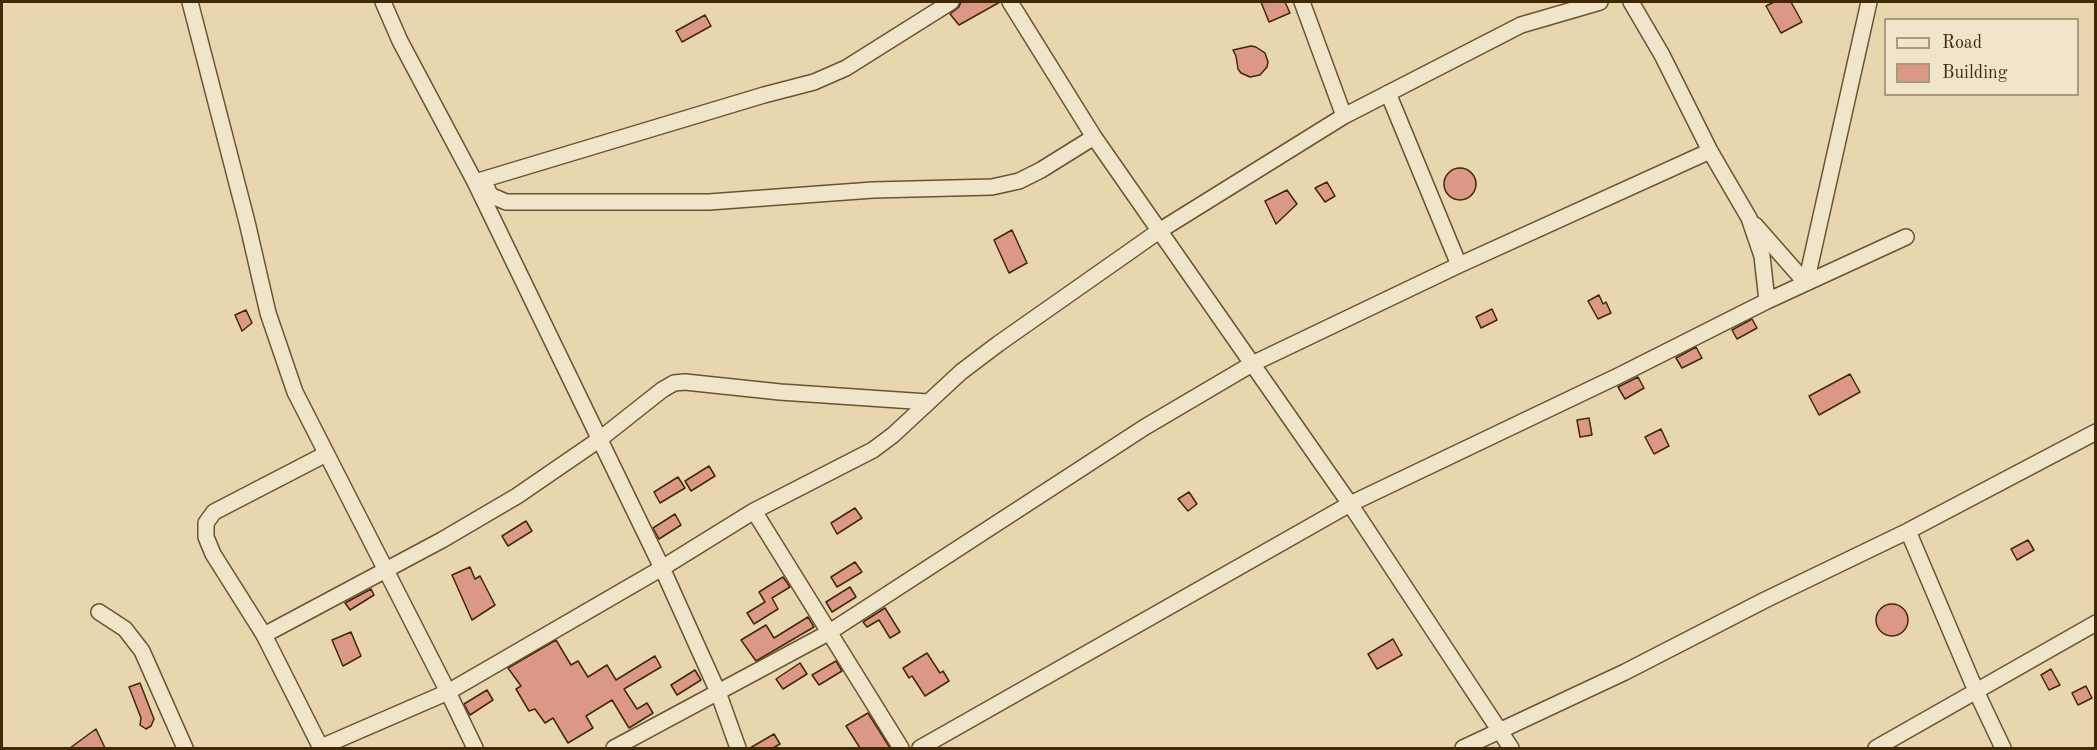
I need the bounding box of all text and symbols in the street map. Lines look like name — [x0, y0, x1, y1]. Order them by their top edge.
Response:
legend — [1884, 18, 2079, 96]
text: Road — [1942, 34, 1982, 52]
text: Building — [1942, 64, 2007, 82]

